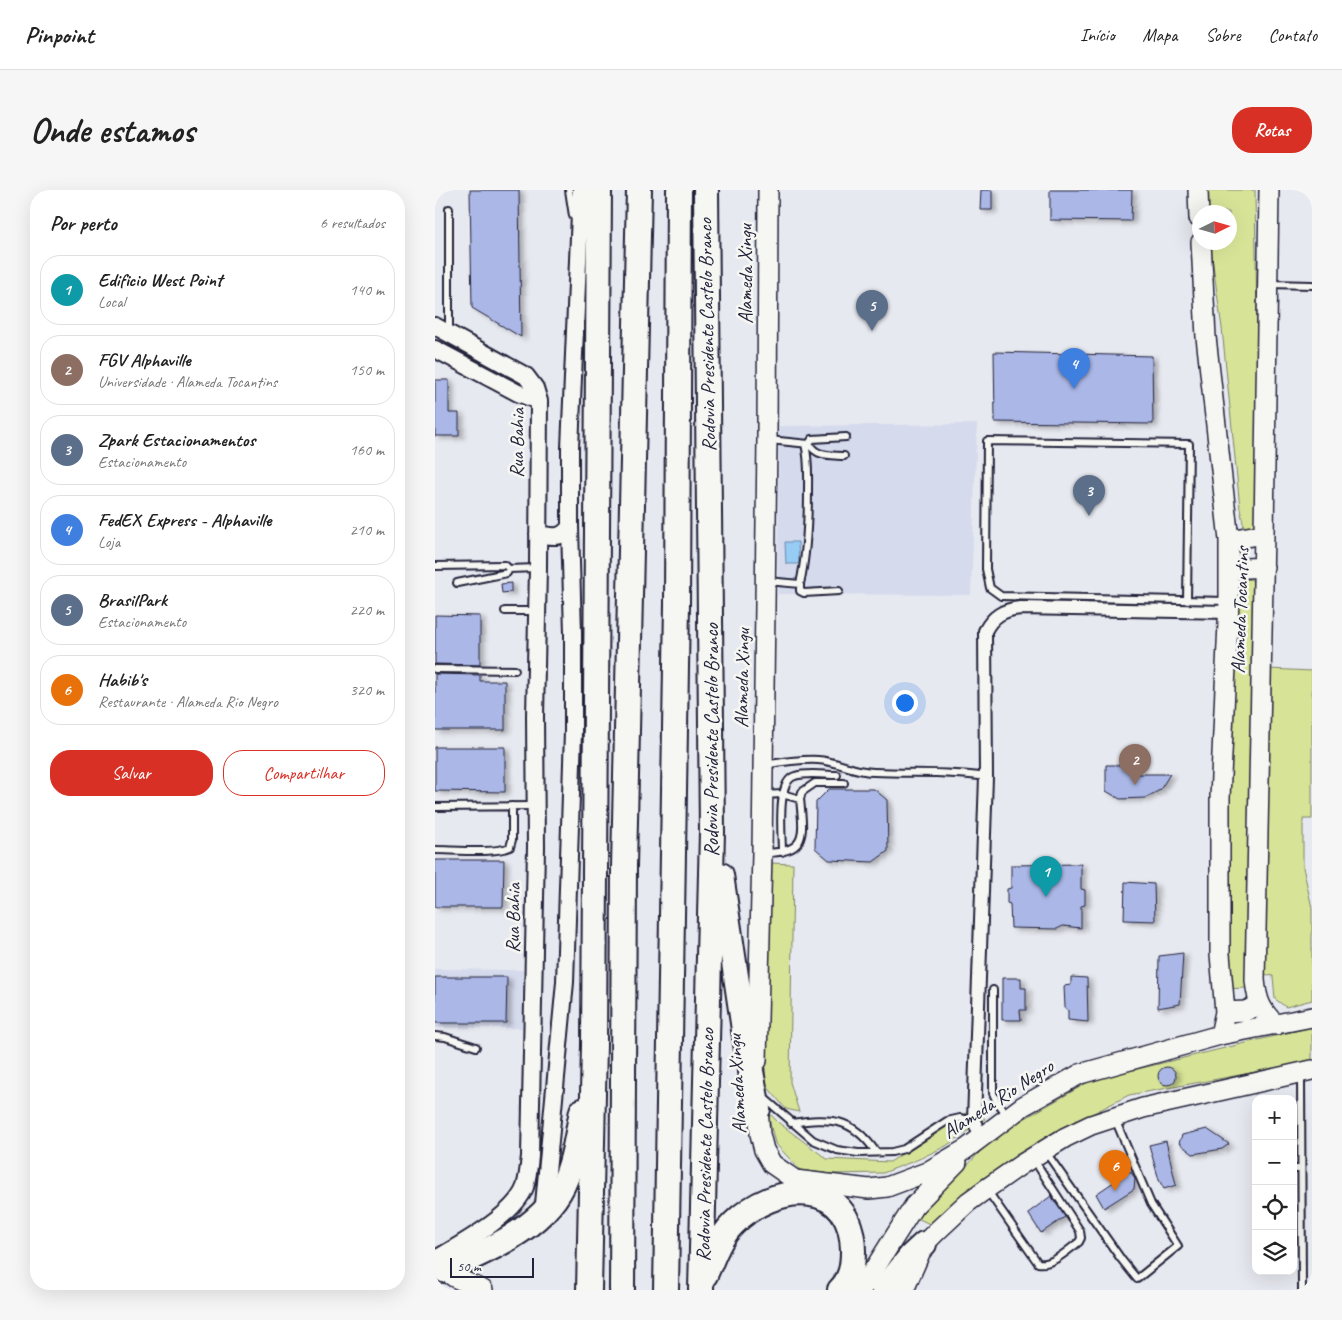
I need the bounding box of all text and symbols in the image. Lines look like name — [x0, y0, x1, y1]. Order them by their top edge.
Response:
text: Pinpoint — [25, 20, 94, 50]
text: Início — [1080, 24, 1115, 46]
text: Mapa — [1143, 24, 1177, 46]
text: Sobre — [1205, 24, 1241, 46]
text: Contato — [1269, 24, 1317, 46]
button: Rotas — [1232, 107, 1312, 153]
text: Onde estamos — [30, 108, 195, 153]
north arrow — [1192, 205, 1237, 250]
text: Por perto — [50, 210, 117, 236]
text: 6 resultados — [320, 213, 385, 233]
street label: Rodovia Presidente Castelo Branco — [692, 217, 722, 452]
street label: Alameda Xingu — [733, 223, 758, 324]
text: Edificio West Point — [98, 268, 222, 292]
text: 1 — [63, 280, 71, 300]
text: 140 m — [350, 280, 384, 300]
pin: 5 — [856, 290, 888, 331]
text: Local — [98, 292, 125, 312]
text: FGV Alphaville — [98, 348, 191, 372]
pin: 4 — [1058, 348, 1090, 389]
text: 2 — [63, 360, 71, 380]
text: 150 m — [350, 360, 384, 380]
text: Universidade · Alameda Tocantins — [98, 372, 277, 392]
street label: Rua Bahia — [504, 406, 530, 478]
text: Zpark Estacionamentos — [98, 428, 255, 452]
text: 3 — [63, 440, 71, 460]
text: 160 m — [350, 440, 384, 460]
text: Estacionamento — [98, 452, 186, 472]
pin: 3 — [1073, 475, 1105, 516]
text: FedEX Express - Alphaville — [98, 508, 271, 532]
text: 4 — [63, 520, 71, 540]
text: 210 m — [350, 520, 384, 540]
text: Loja — [98, 532, 120, 552]
street label: Alameda Tocantins — [1225, 544, 1255, 674]
text: BrasilPark — [98, 588, 167, 612]
text: 5 — [64, 600, 70, 620]
text: 220 m — [350, 600, 384, 620]
text: Estacionamento — [98, 612, 186, 632]
street label: Rodovia Presidente Castelo Branco — [699, 622, 724, 857]
street label: Alameda Xingu — [729, 626, 755, 728]
text: Habib's — [98, 668, 147, 692]
text: 6 — [63, 680, 71, 700]
text: 320 m — [350, 680, 384, 700]
your location — [892, 690, 918, 716]
text: Restaurante · Alameda Rio Negro — [98, 692, 278, 712]
pin: 2 — [1119, 744, 1151, 785]
button: Salvar — [50, 750, 213, 796]
button: Compartilhar — [223, 750, 385, 796]
pin: 1 — [1030, 856, 1062, 897]
street label: Rua Bahia — [500, 881, 526, 953]
street label: Rodovia Presidente Castelo Branco — [690, 1027, 720, 1262]
street label: Alameda Xingu — [722, 1032, 752, 1134]
street label: Alameda Rio Negro — [938, 1053, 1059, 1144]
map controls — [1252, 1095, 1297, 1275]
button: + — [1252, 1095, 1297, 1140]
button: − — [1252, 1140, 1297, 1185]
pin: 6 — [1099, 1150, 1131, 1191]
button: locate — [1252, 1185, 1297, 1230]
button: layers — [1252, 1230, 1297, 1275]
scale bar — [450, 1255, 534, 1278]
text: 50 m — [457, 1258, 481, 1275]

